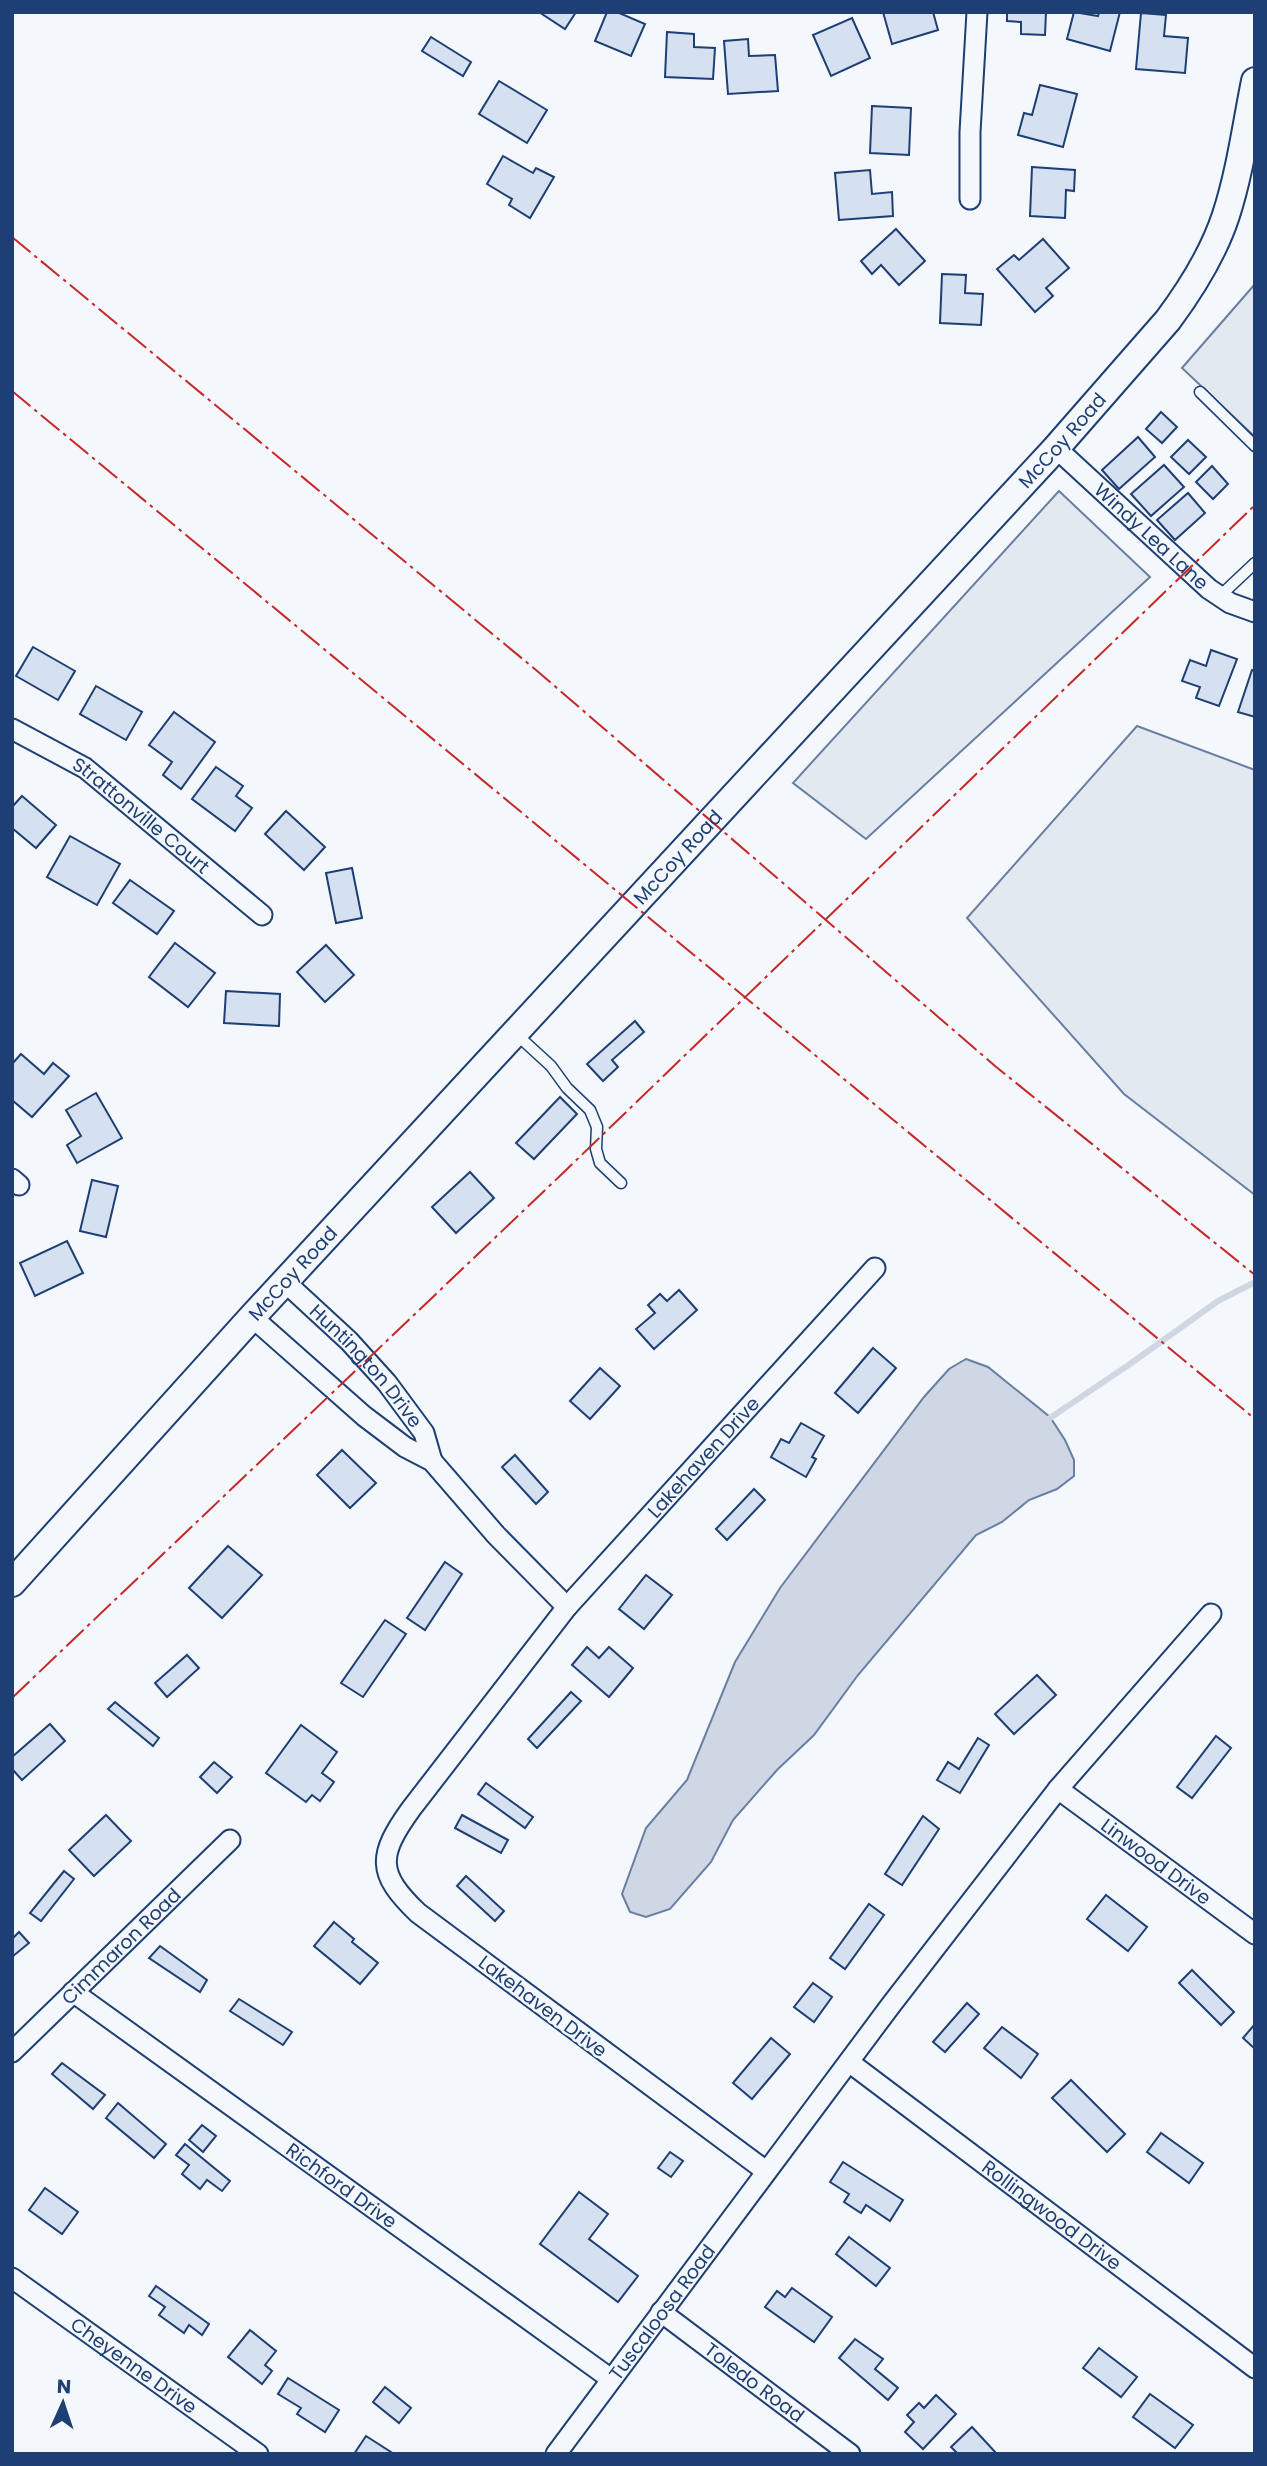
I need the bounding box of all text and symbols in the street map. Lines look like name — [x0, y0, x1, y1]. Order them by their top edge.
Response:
street label: McCoy Road — [1012, 387, 1113, 494]
street label: Windy Lea Lane — [1088, 477, 1214, 596]
street label: Strattonville Court — [68, 751, 215, 880]
street label: McCoy Road — [627, 804, 729, 911]
street label: McCoy Road — [242, 1220, 344, 1327]
street label: Huntington Drive — [303, 1298, 429, 1433]
street label: Lakehaven Drive — [641, 1391, 766, 1524]
street label: Linwood Drive — [1095, 1812, 1217, 1911]
street label: Cimmaron Road — [56, 1882, 187, 2011]
street label: Lakehaven Drive — [473, 1949, 613, 2064]
street label: Richford Drive — [280, 2136, 403, 2235]
street label: Rollingwood Drive — [976, 2154, 1127, 2277]
street label: Tuscaloosa Road — [603, 2239, 722, 2386]
street label: Cheyenne Drive — [65, 2311, 203, 2420]
street label: Toledo Road — [699, 2336, 810, 2429]
north arrow — [28, 2368, 98, 2438]
text: N — [56, 2373, 72, 2400]

